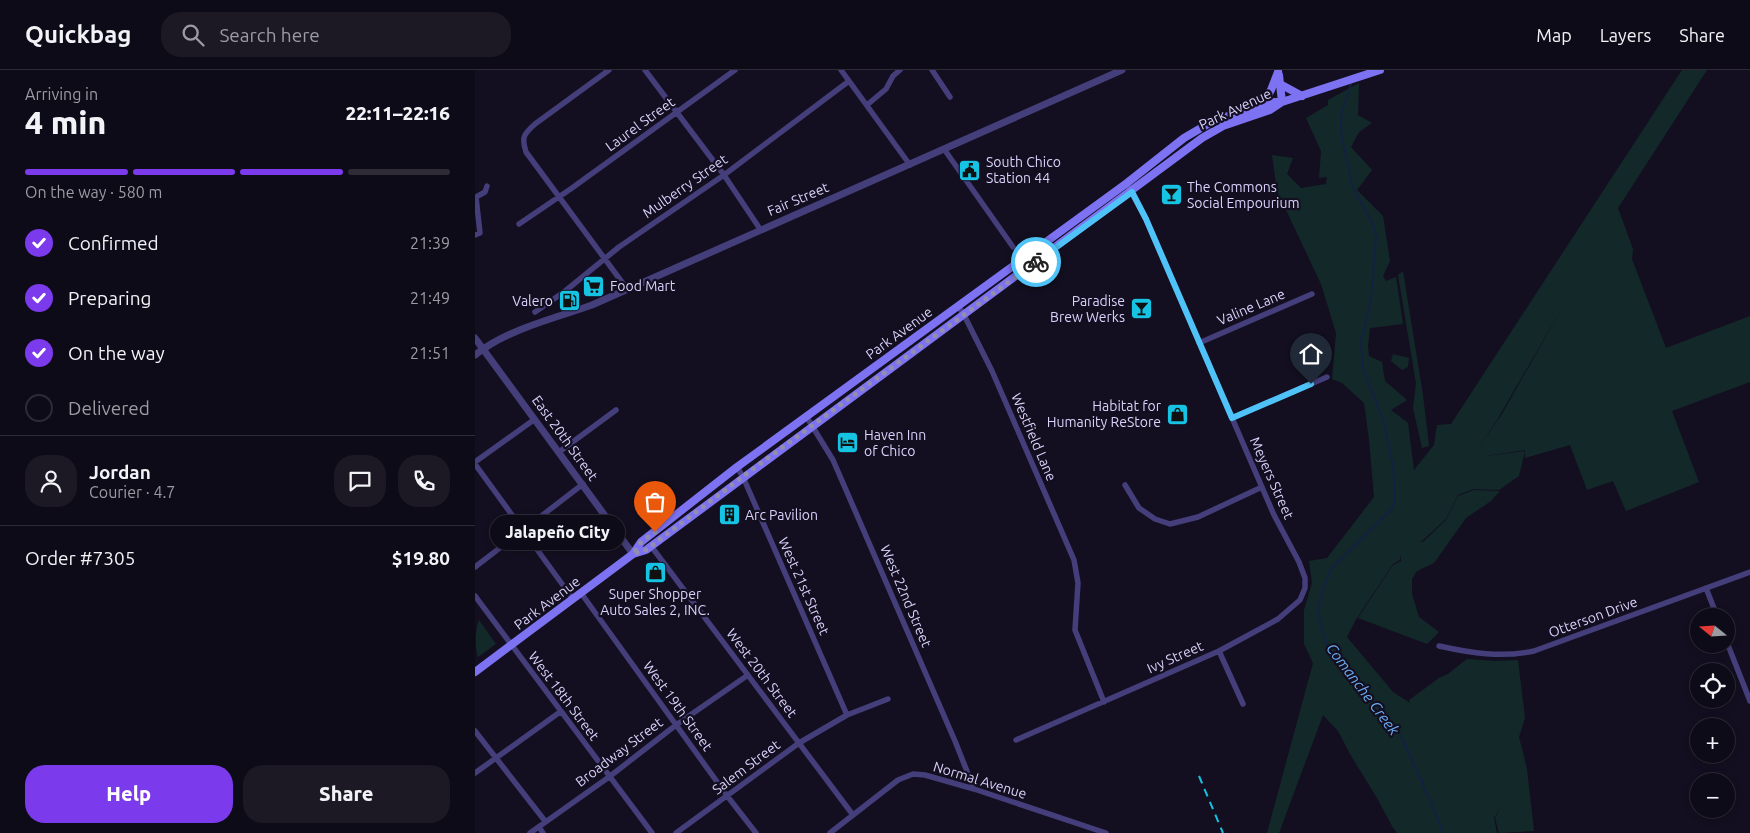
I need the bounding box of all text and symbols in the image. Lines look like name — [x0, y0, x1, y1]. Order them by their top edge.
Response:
search box — [161, 12, 511, 57]
text: Quickbag — [25, 21, 131, 48]
icon: search — [179, 21, 207, 49]
text: Search here — [219, 24, 320, 46]
text: Map — [1536, 25, 1572, 45]
text: Layers — [1600, 25, 1651, 45]
text: Share — [1679, 25, 1725, 45]
text: Arriving in — [25, 85, 98, 103]
street label: Park Avenue — [1196, 85, 1274, 133]
street label: Laurel Street — [602, 93, 678, 154]
text: 22:11–22:16 — [345, 102, 450, 124]
text: 4 min — [25, 104, 106, 140]
street label: Mulberry Street — [640, 151, 731, 221]
place label: South Chico Station 44 — [986, 154, 1061, 186]
public building icon: South Chico Station 44 — [958, 158, 982, 182]
street label: Fair Street — [765, 179, 832, 219]
place label: The Commons Social Empourium — [1187, 179, 1300, 211]
text: On the way · 580 m — [25, 183, 162, 201]
bar icon: The Commons Social Empourium — [1159, 183, 1183, 207]
icon: check — [25, 229, 53, 257]
text: Confirmed — [68, 232, 159, 254]
text: 21:39 — [410, 234, 450, 252]
courier — [1011, 237, 1061, 287]
icon: bike — [1022, 248, 1050, 276]
supermarket icon: Food Mart — [582, 274, 606, 298]
place label: Food Mart — [610, 278, 676, 294]
icon: check — [25, 284, 53, 312]
street label: Valine Lane — [1215, 286, 1287, 328]
text: Preparing — [68, 287, 152, 309]
text: 21:49 — [410, 289, 450, 307]
fuel station icon: Valero — [557, 289, 581, 313]
place label: Valero — [512, 293, 553, 309]
place label: Paradise Brew Werks — [1050, 293, 1125, 325]
bar icon: Paradise Brew Werks — [1129, 297, 1153, 321]
street label: Park Avenue — [863, 304, 935, 362]
pin — [1290, 333, 1332, 384]
icon: check — [25, 339, 53, 367]
icon: home — [1297, 340, 1325, 368]
text: On the way — [68, 342, 165, 364]
text: 21:51 — [410, 344, 450, 362]
street label: Westfield Lane — [1008, 391, 1060, 483]
street label: East 20th Street — [529, 392, 602, 484]
text: Delivered — [68, 397, 150, 419]
place label: Habitat for Humanity ReStore — [1047, 398, 1162, 430]
shop icon: Habitat for Humanity ReStore — [1165, 402, 1189, 426]
place label: Haven Inn of Chico — [864, 427, 926, 459]
hotel icon: Haven Inn of Chico — [836, 431, 860, 455]
street label: Meyers Street — [1247, 435, 1297, 522]
button: person — [25, 455, 77, 507]
button: chat — [334, 455, 386, 507]
button: phone — [398, 455, 450, 507]
text: Jordan — [89, 461, 151, 483]
pin — [634, 481, 676, 532]
text: Courier · 4.7 — [89, 483, 175, 501]
icon: bag — [641, 488, 669, 516]
building icon: Arc Pavilion — [717, 503, 741, 527]
place label: Arc Pavilion — [745, 507, 818, 523]
callout: Jalapeño City — [490, 514, 625, 550]
text: Jalapeño City — [505, 523, 610, 541]
street label: West 21st Street — [775, 535, 833, 638]
street label: West 22nd Street — [877, 542, 935, 650]
text: Order #7305 — [25, 547, 135, 569]
text: $19.80 — [392, 547, 450, 569]
shop icon: Super Shopper Auto Sales 2, INC. — [643, 560, 667, 584]
street label: Park Avenue — [511, 573, 583, 633]
place label: Super Shopper Auto Sales 2, INC. — [600, 586, 710, 618]
street label: Otterson Drive — [1546, 594, 1640, 640]
north arrow — [1690, 608, 1735, 652]
map controls — [1690, 608, 1735, 818]
street label: West 20th Street — [723, 626, 801, 721]
street label: Ivy Street — [1144, 637, 1206, 676]
water label: Comanche Creek — [1323, 640, 1403, 738]
street label: West 18th Street — [525, 649, 603, 744]
street label: West 19th Street — [640, 658, 716, 754]
button: locate — [1690, 663, 1735, 708]
street label: Broadway Street — [572, 714, 666, 790]
button: + — [1690, 718, 1735, 763]
street label: Salem Street — [709, 736, 783, 798]
street label: Normal Avenue — [931, 758, 1029, 802]
button: Help — [25, 765, 233, 823]
button: Share — [243, 765, 450, 823]
button: − — [1690, 773, 1735, 818]

